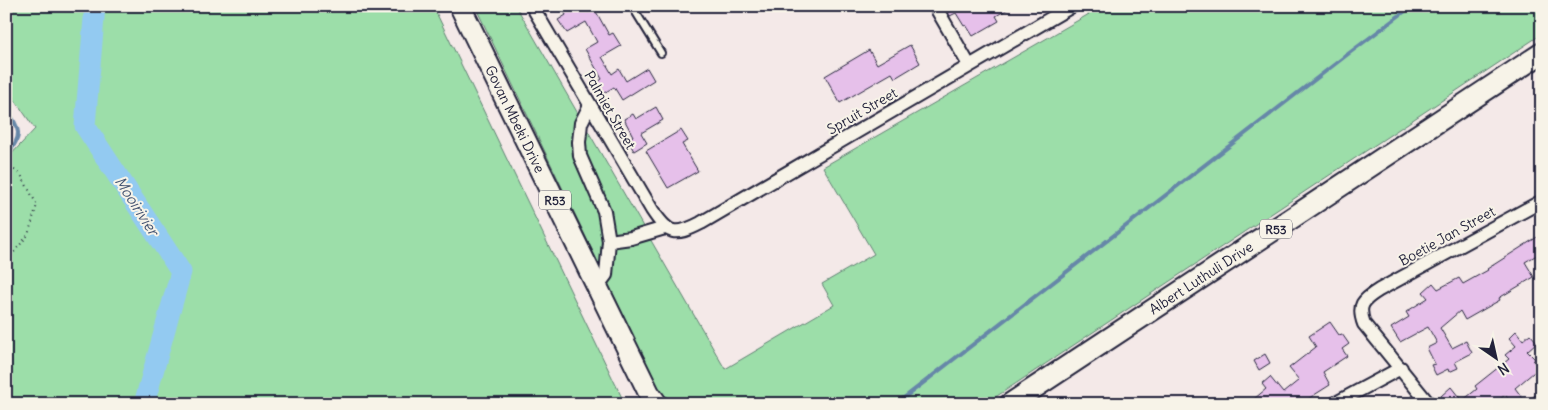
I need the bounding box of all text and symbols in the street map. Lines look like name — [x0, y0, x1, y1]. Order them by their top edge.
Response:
street label: Govan Mbeki Drive — [481, 62, 549, 176]
street label: Palmiet Street — [580, 68, 640, 153]
street label: Spruit Street — [824, 84, 901, 138]
water label: Mooirivier — [111, 173, 164, 241]
road number: R53 — [539, 190, 571, 210]
street label: Boetie Jan Street — [1396, 202, 1498, 270]
road number: R53 — [1260, 220, 1292, 238]
street label: Albert Luthuli Drive — [1146, 238, 1256, 318]
north arrow — [1470, 332, 1520, 382]
text: N — [1494, 359, 1512, 379]

